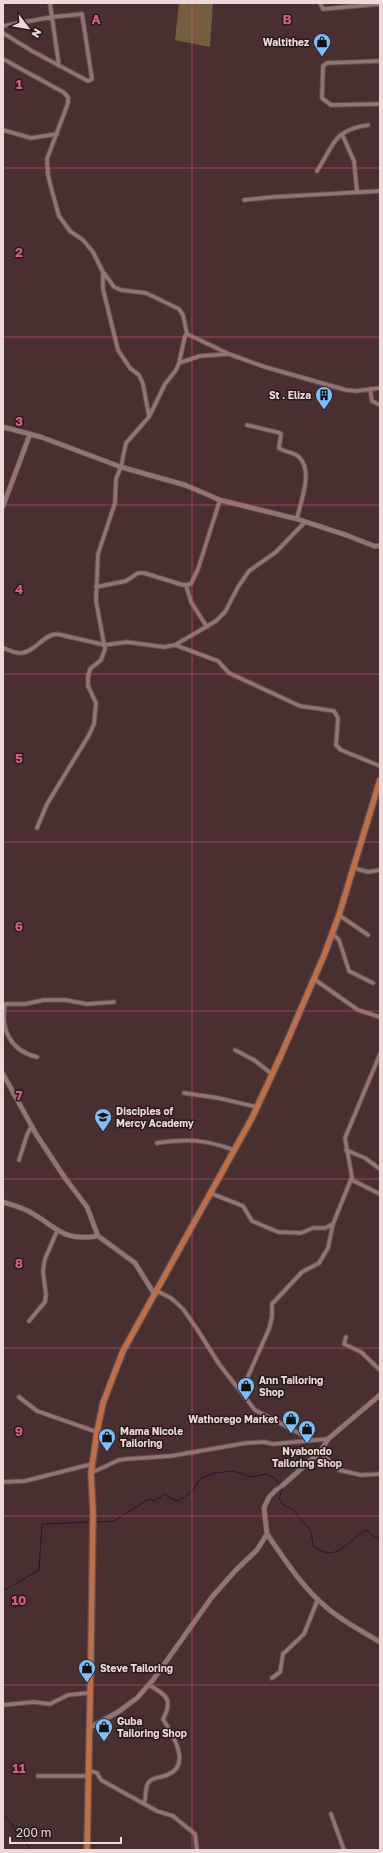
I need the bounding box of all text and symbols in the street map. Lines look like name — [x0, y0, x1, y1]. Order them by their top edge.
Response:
north arrow — [8, 8, 48, 48]
text: A — [91, 11, 101, 27]
text: B — [282, 11, 292, 27]
text: N — [29, 26, 45, 40]
shop icon: Waltithez — [312, 32, 332, 57]
place label: Waltithez — [263, 36, 309, 48]
text: 1 — [16, 76, 23, 92]
text: 2 — [15, 244, 23, 260]
building icon: St . Eliza — [314, 385, 334, 410]
place label: St . Eliza — [269, 389, 311, 401]
text: 3 — [15, 413, 23, 429]
text: 4 — [15, 581, 23, 597]
text: 5 — [15, 750, 23, 766]
text: 6 — [15, 918, 23, 934]
text: 7 — [15, 1087, 23, 1103]
place label: Disciples of Mercy Academy — [116, 1105, 194, 1129]
school or university icon: Disciples of Mercy Academy — [93, 1107, 113, 1132]
text: 8 — [15, 1255, 23, 1271]
place label: Ann Tailoring Shop — [259, 1374, 323, 1398]
shop icon: Ann Tailoring Shop — [236, 1376, 256, 1401]
shop icon: Wathorego Market — [281, 1409, 301, 1434]
place label: Wathorego Market — [188, 1413, 278, 1425]
shop icon: Nyabondo Tailoring Shop — [297, 1419, 317, 1444]
text: 9 — [15, 1423, 23, 1439]
place label: Mama Nicole Tailoring — [120, 1425, 183, 1449]
shop icon: Mama Nicole Tailoring — [97, 1427, 117, 1452]
place label: Nyabondo Tailoring Shop — [272, 1445, 342, 1469]
text: 10 — [11, 1592, 27, 1608]
shop icon: Steve Tailoring — [77, 1658, 97, 1683]
place label: Steve Tailoring — [100, 1662, 173, 1674]
place label: Guba Tailoring Shop — [117, 1715, 187, 1739]
shop icon: Guba Tailoring Shop — [94, 1717, 114, 1742]
text: 11 — [12, 1760, 26, 1776]
scale bar — [10, 1819, 121, 1845]
text: 200 m — [16, 1825, 51, 1840]

